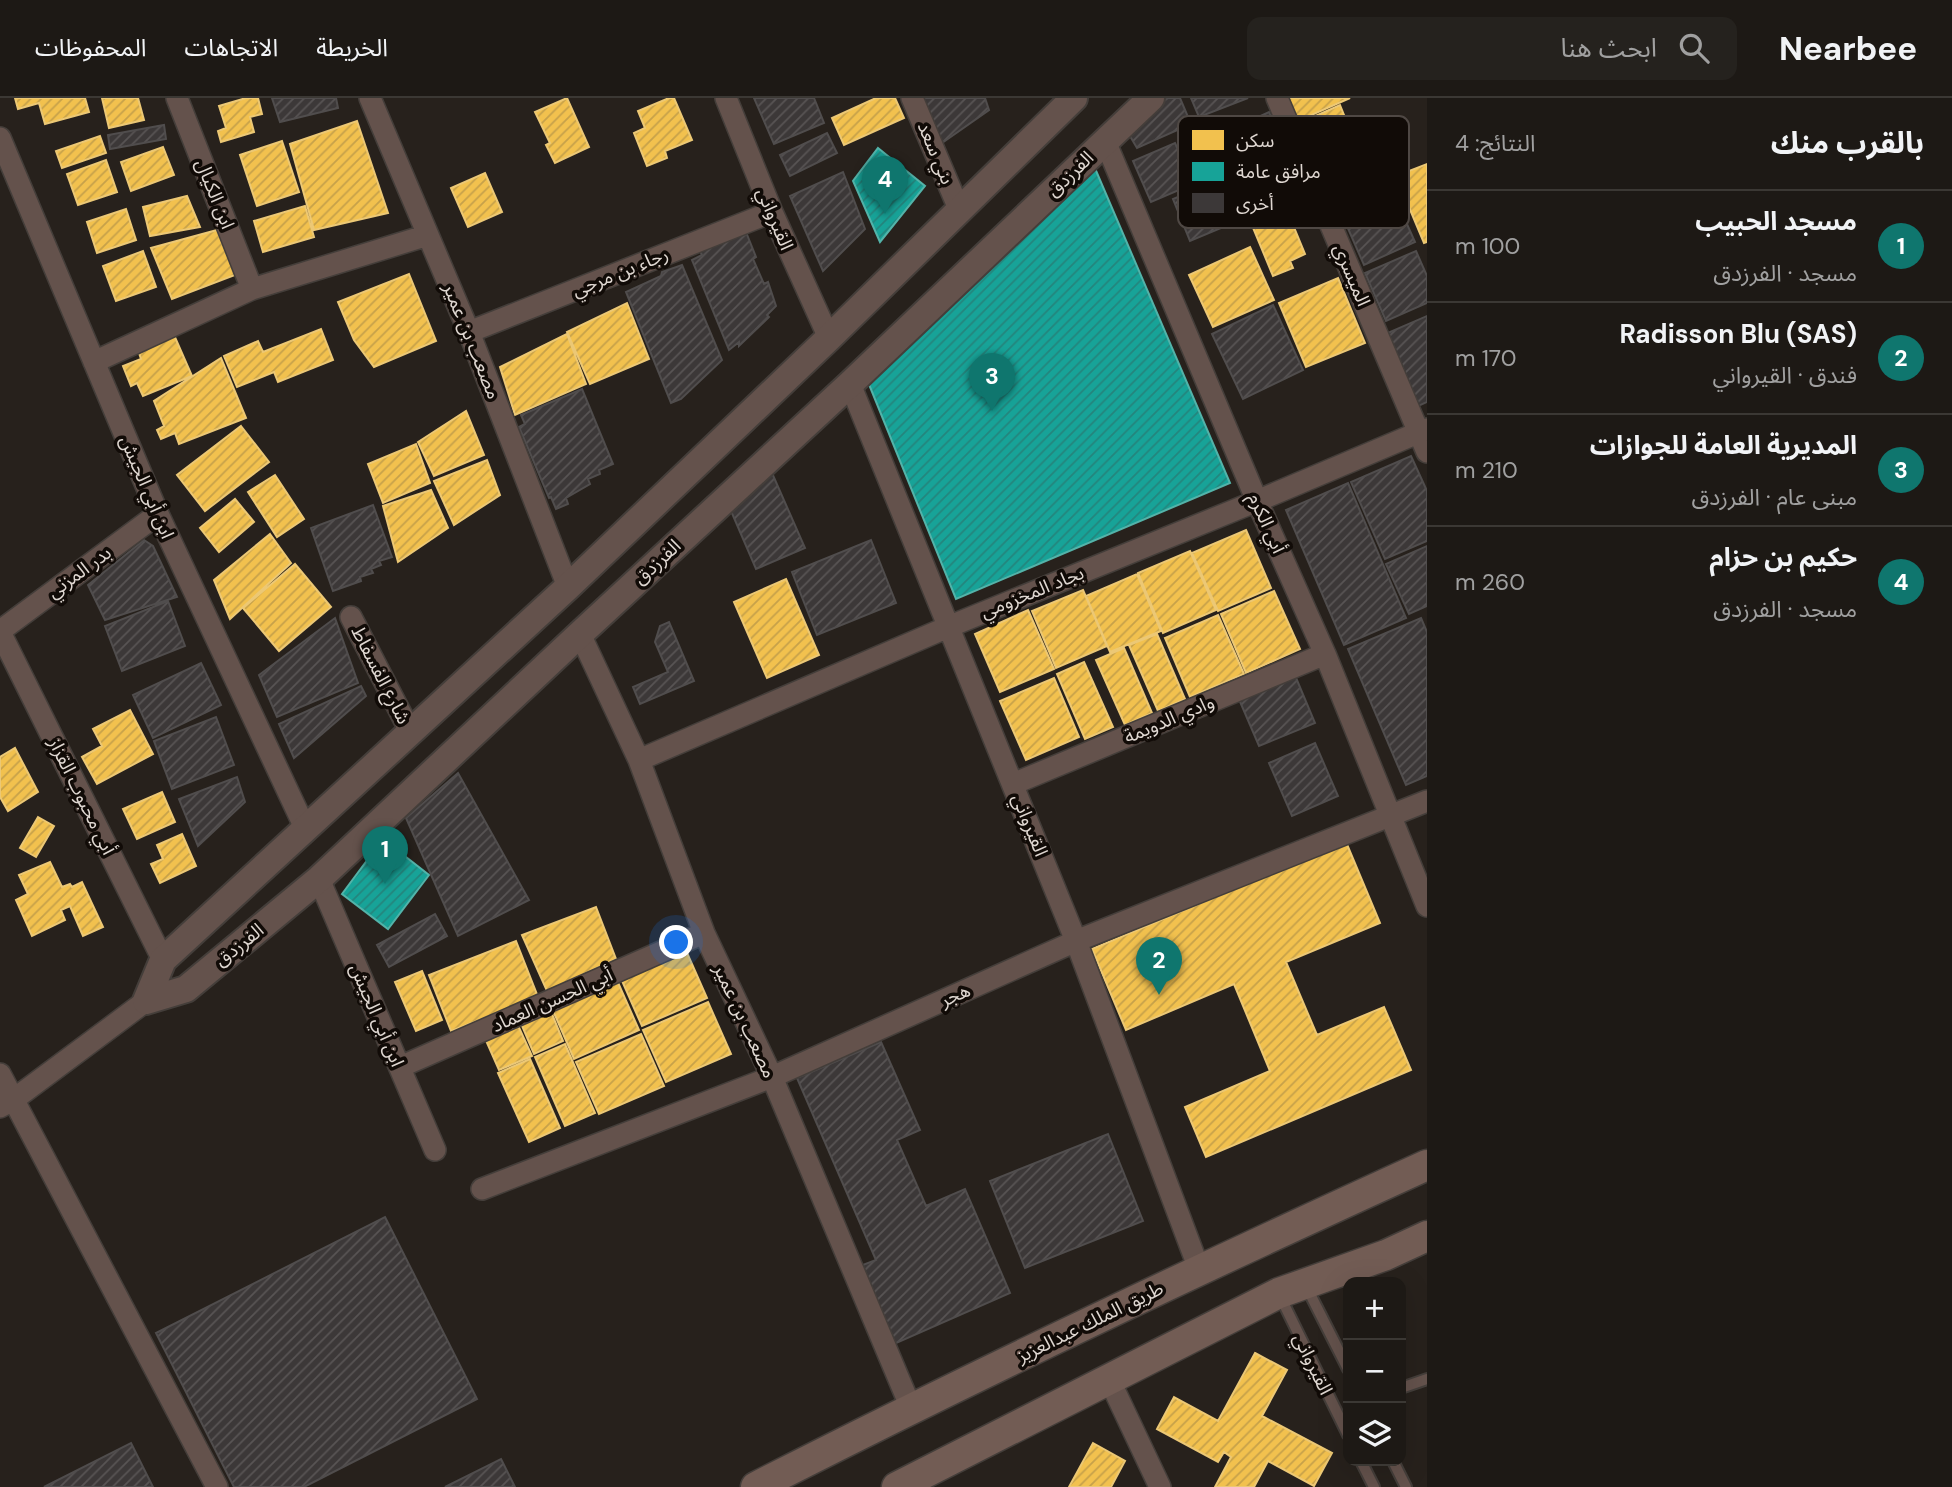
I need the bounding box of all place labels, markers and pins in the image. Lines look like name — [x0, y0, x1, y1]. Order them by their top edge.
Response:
pin: 4 — [862, 156, 908, 214]
pin: 3 — [969, 353, 1015, 411]
pin: 1 — [362, 826, 408, 884]
pin: 2 — [1136, 937, 1182, 995]

